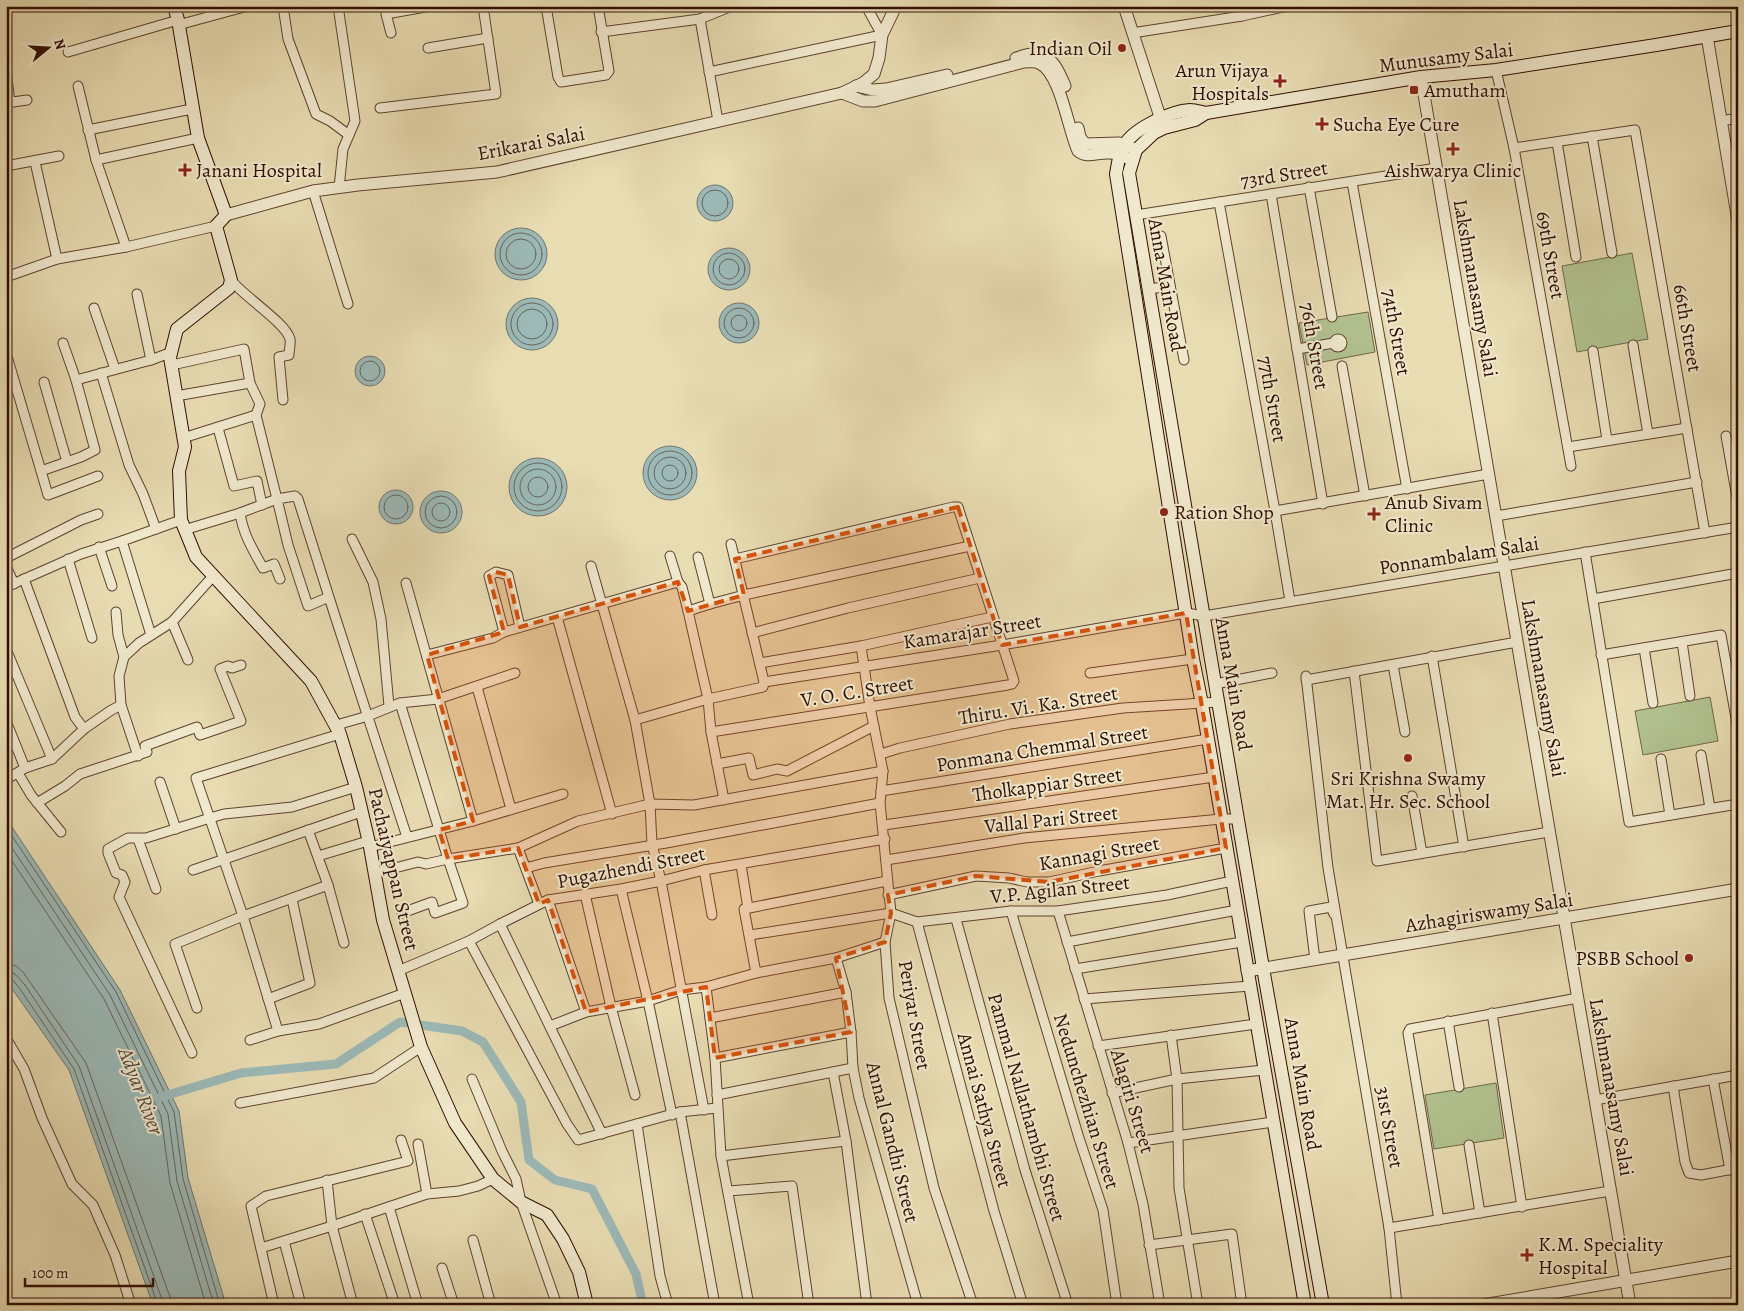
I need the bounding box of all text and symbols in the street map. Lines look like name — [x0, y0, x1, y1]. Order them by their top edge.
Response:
north arrow — [22, 22, 72, 72]
place label: Indian Oil — [1029, 35, 1112, 62]
text: N — [49, 36, 70, 52]
street label: Munusamy Salai — [1377, 36, 1515, 79]
marker: Indian Oil — [1116, 42, 1128, 54]
place label: Arun Vijaya Hospitals — [1174, 57, 1270, 107]
marker: Arun Vijaya Hospitals — [1273, 74, 1287, 88]
place label: Amutham — [1423, 77, 1506, 104]
marker: Amutham — [1408, 84, 1420, 96]
place label: Sucha Eye Cure — [1333, 111, 1459, 138]
marker: Sucha Eye Cure — [1315, 117, 1329, 131]
street label: Erikarai Salai — [475, 120, 587, 167]
marker: Aishwarya Clinic — [1446, 142, 1460, 156]
street label: 73rd Street — [1238, 154, 1330, 195]
place label: Janani Hospital — [196, 157, 322, 184]
place label: Aishwarya Clinic — [1384, 157, 1521, 184]
marker: Janani Hospital — [178, 163, 192, 177]
street label: Lakshmanasamy Salai — [1447, 197, 1504, 379]
street label: 69th Street — [1530, 209, 1572, 302]
street label: Anna Main Road — [1141, 215, 1192, 354]
street label: 66th Street — [1666, 282, 1709, 375]
street label: 74th Street — [1376, 286, 1418, 378]
street label: 76th Street — [1294, 300, 1336, 392]
street label: 77th Street — [1252, 354, 1293, 445]
place label: Anub Sivam Clinic — [1384, 489, 1483, 539]
place label: Ration Shop — [1174, 499, 1274, 526]
marker: Ration Shop — [1158, 506, 1170, 518]
marker: Anub Sivam Clinic — [1367, 507, 1381, 521]
street label: Ponnambalam Salai — [1377, 530, 1541, 581]
street label: Lakshmanasamy Salai — [1515, 597, 1572, 779]
street label: Kamarajar Street — [901, 607, 1043, 656]
street label: Anna Main Road — [1208, 614, 1259, 753]
street label: V. O. C. Street — [798, 669, 916, 714]
street label: Thiru. Vi. Ka. Street — [957, 680, 1120, 731]
street label: Ponmana Chemmal Street — [934, 718, 1150, 779]
marker: Sri Krishna Swamy Mat. Hr. Sec. School — [1402, 752, 1414, 764]
street label: Tholkappiar Street — [971, 761, 1124, 808]
place label: Sri Krishna Swamy Mat. Hr. Sec. School — [1326, 765, 1490, 815]
street label: Pachaiyappan Street — [362, 785, 425, 954]
street label: Vallal Pari Street — [982, 799, 1120, 840]
street label: Kannagi Street — [1037, 830, 1162, 877]
street label: Pugazhendi Street — [555, 840, 708, 895]
street label: V.P. Agilan Street — [988, 869, 1131, 910]
street label: Azhagiriswamy Salai — [1402, 886, 1575, 939]
place label: PSBB School — [1575, 945, 1679, 972]
marker: PSBB School — [1683, 952, 1695, 964]
street label: Periyar Street — [892, 958, 938, 1073]
street label: Pammal Nallathambhi Street — [981, 990, 1072, 1225]
street label: Lakshmanasamy Salai — [1583, 996, 1640, 1178]
street label: Nedunchezhian Street — [1047, 1010, 1126, 1193]
street label: Anna Main Road — [1277, 1014, 1328, 1153]
street label: Annai Sathya Street — [951, 1029, 1018, 1191]
water label: Adyar River — [111, 1042, 171, 1139]
street label: Alagiri Street — [1104, 1045, 1161, 1157]
street label: Annal Gandhi Street — [859, 1058, 926, 1226]
street label: 31st Street — [1369, 1084, 1410, 1171]
place label: K.M. Speciality Hospital — [1538, 1231, 1664, 1281]
marker: K.M. Speciality Hospital — [1520, 1248, 1534, 1262]
scale bar — [25, 1256, 152, 1288]
text: 100 m — [32, 1263, 69, 1283]

